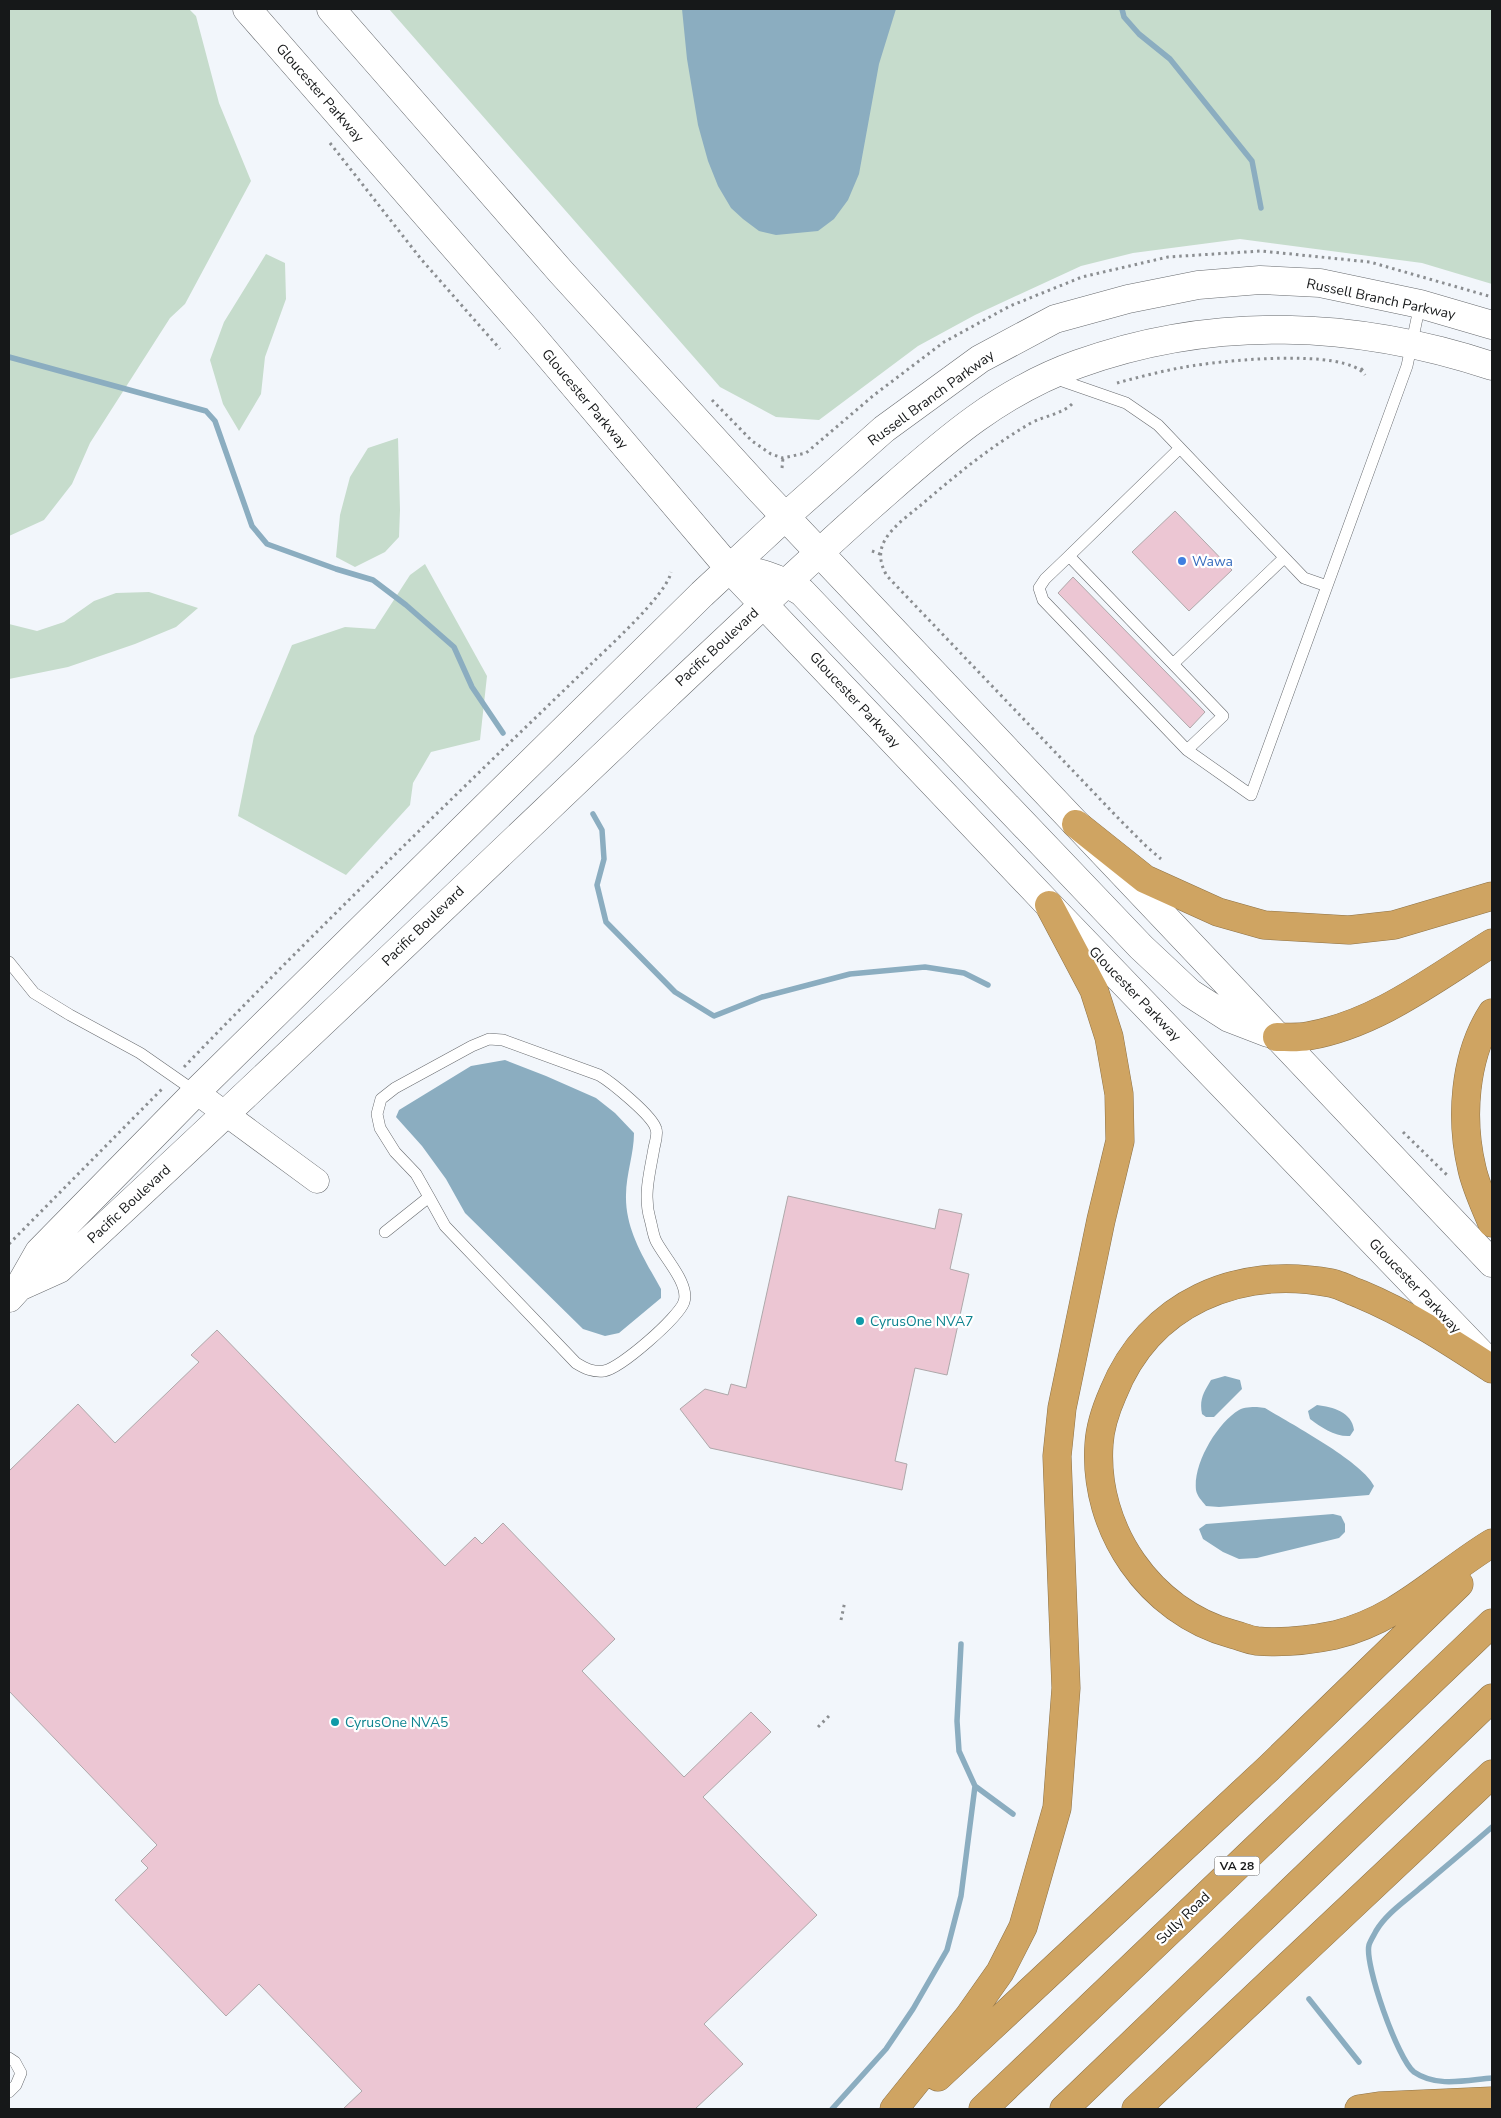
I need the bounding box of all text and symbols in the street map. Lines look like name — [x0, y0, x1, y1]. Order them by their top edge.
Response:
street label: Gloucester Parkway — [272, 40, 369, 147]
street label: Russell Branch Parkway — [1305, 274, 1458, 324]
street label: Gloucester Parkway — [538, 345, 633, 454]
street label: Russell Branch Parkway — [864, 345, 999, 450]
place label: Wawa — [1192, 552, 1233, 571]
marker: Wawa — [1176, 555, 1188, 567]
street label: Pacific Boulevard — [671, 603, 763, 691]
street label: Gloucester Parkway — [805, 648, 905, 753]
street label: Pacific Boulevard — [378, 882, 468, 970]
street label: Gloucester Parkway — [1085, 942, 1186, 1046]
street label: Pacific Boulevard — [83, 1160, 175, 1248]
street label: Gloucester Parkway — [1365, 1234, 1466, 1338]
place label: CyrusOne NVA7 — [870, 1312, 974, 1331]
marker: CyrusOne NVA7 — [854, 1315, 866, 1327]
place label: CyrusOne NVA5 — [345, 1713, 449, 1732]
marker: CyrusOne NVA5 — [329, 1716, 341, 1728]
road number: VA 28 — [1214, 1856, 1260, 1875]
street label: Sully Road — [1152, 1888, 1214, 1948]

